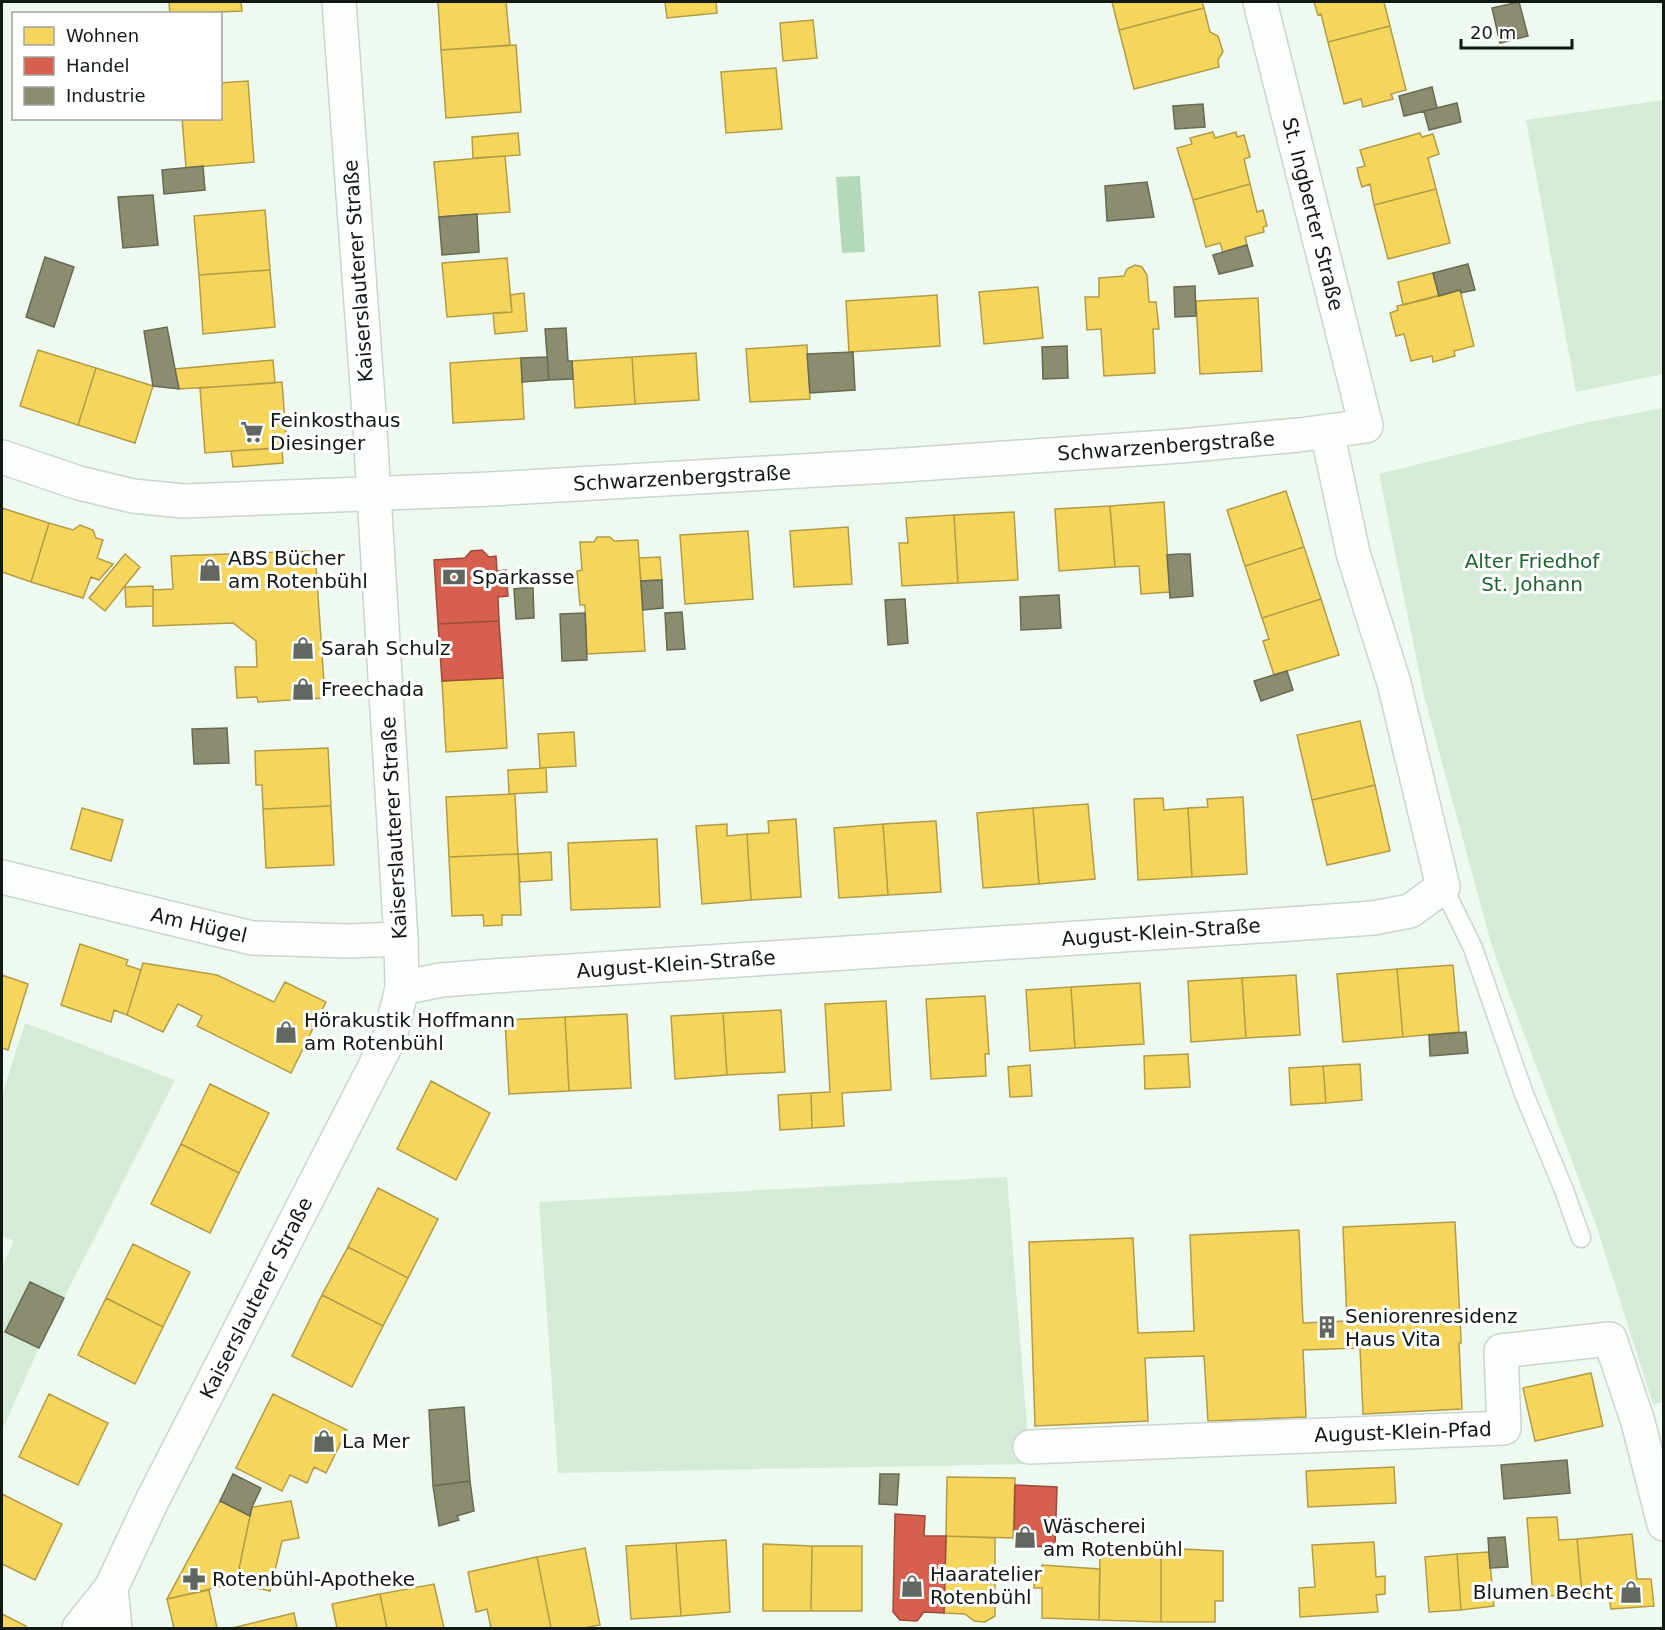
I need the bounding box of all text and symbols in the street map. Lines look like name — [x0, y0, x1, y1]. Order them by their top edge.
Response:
legend — [12, 12, 222, 120]
scale bar — [1461, 12, 1572, 50]
text: 20 m — [1470, 22, 1516, 43]
text: Wohnen — [66, 25, 139, 46]
text: Handel — [66, 55, 129, 76]
text: Industrie — [66, 85, 145, 106]
street label: St. Ingberter Straße — [1277, 115, 1349, 313]
street label: Kaiserslauterer Straße — [338, 159, 378, 383]
place label: Feinkosthaus Diesinger — [270, 408, 400, 455]
supermarket icon: Feinkosthaus Diesinger — [239, 419, 265, 445]
street label: Schwarzenbergstraße — [1056, 426, 1276, 466]
street label: Schwarzenbergstraße — [573, 460, 791, 496]
place label: ABS Bücher am Rotenbühl — [228, 546, 368, 593]
park label: Alter Friedhof St. Johann — [1465, 549, 1600, 596]
shop icon: ABS Bücher am Rotenbühl — [197, 557, 223, 583]
bank icon: Sparkasse — [441, 564, 467, 590]
place label: Sparkasse — [472, 565, 575, 589]
shop icon: Sarah Schulz — [290, 635, 316, 661]
place label: Sarah Schulz — [321, 636, 451, 660]
shop icon: Freechada — [290, 676, 316, 702]
place label: Freechada — [321, 677, 424, 701]
street label: Kaiserslauterer Straße — [376, 716, 412, 940]
street label: Am Hügel — [149, 902, 249, 948]
street label: August-Klein-Straße — [1061, 913, 1261, 951]
street label: August-Klein-Straße — [576, 945, 776, 983]
place label: Hörakustik Hoffmann am Rotenbühl — [304, 1008, 515, 1055]
shop icon: Hörakustik Hoffmann am Rotenbühl — [273, 1019, 299, 1045]
street label: Kaiserslauterer Straße — [195, 1193, 317, 1403]
place label: Seniorenresidenz Haus Vita — [1345, 1304, 1517, 1351]
building icon: Seniorenresidenz Haus Vita — [1314, 1314, 1340, 1340]
street label: August-Klein-Pfad — [1314, 1417, 1492, 1447]
shop icon: La Mer — [311, 1428, 337, 1454]
place label: La Mer — [342, 1429, 410, 1453]
place label: Wäscherei am Rotenbühl — [1043, 1514, 1183, 1561]
shop icon: Wäscherei am Rotenbühl — [1012, 1524, 1038, 1550]
place label: Haaratelier Rotenbühl — [930, 1562, 1043, 1609]
pharmacy icon: Rotenbühl-Apotheke — [181, 1566, 207, 1592]
place label: Rotenbühl-Apotheke — [212, 1567, 415, 1591]
shop icon: Haaratelier Rotenbühl — [899, 1573, 925, 1599]
shop icon: Blumen Becht — [1618, 1579, 1644, 1605]
place label: Blumen Becht — [1473, 1580, 1613, 1604]

